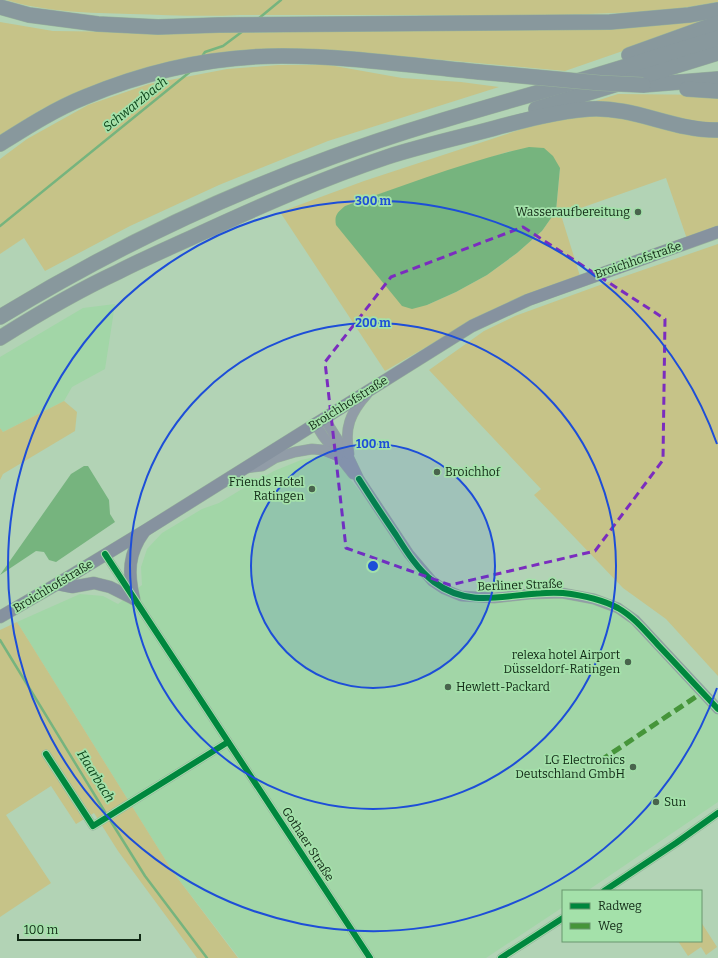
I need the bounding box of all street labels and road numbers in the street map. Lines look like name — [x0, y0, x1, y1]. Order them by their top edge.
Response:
street label: Broichhofstraße — [593, 239, 683, 281]
street label: Broichhofstraße — [306, 373, 390, 433]
street label: Broichhofstraße — [10, 557, 96, 615]
street label: Berliner Straße — [477, 577, 563, 593]
street label: Gothaer Straße — [279, 804, 337, 884]

